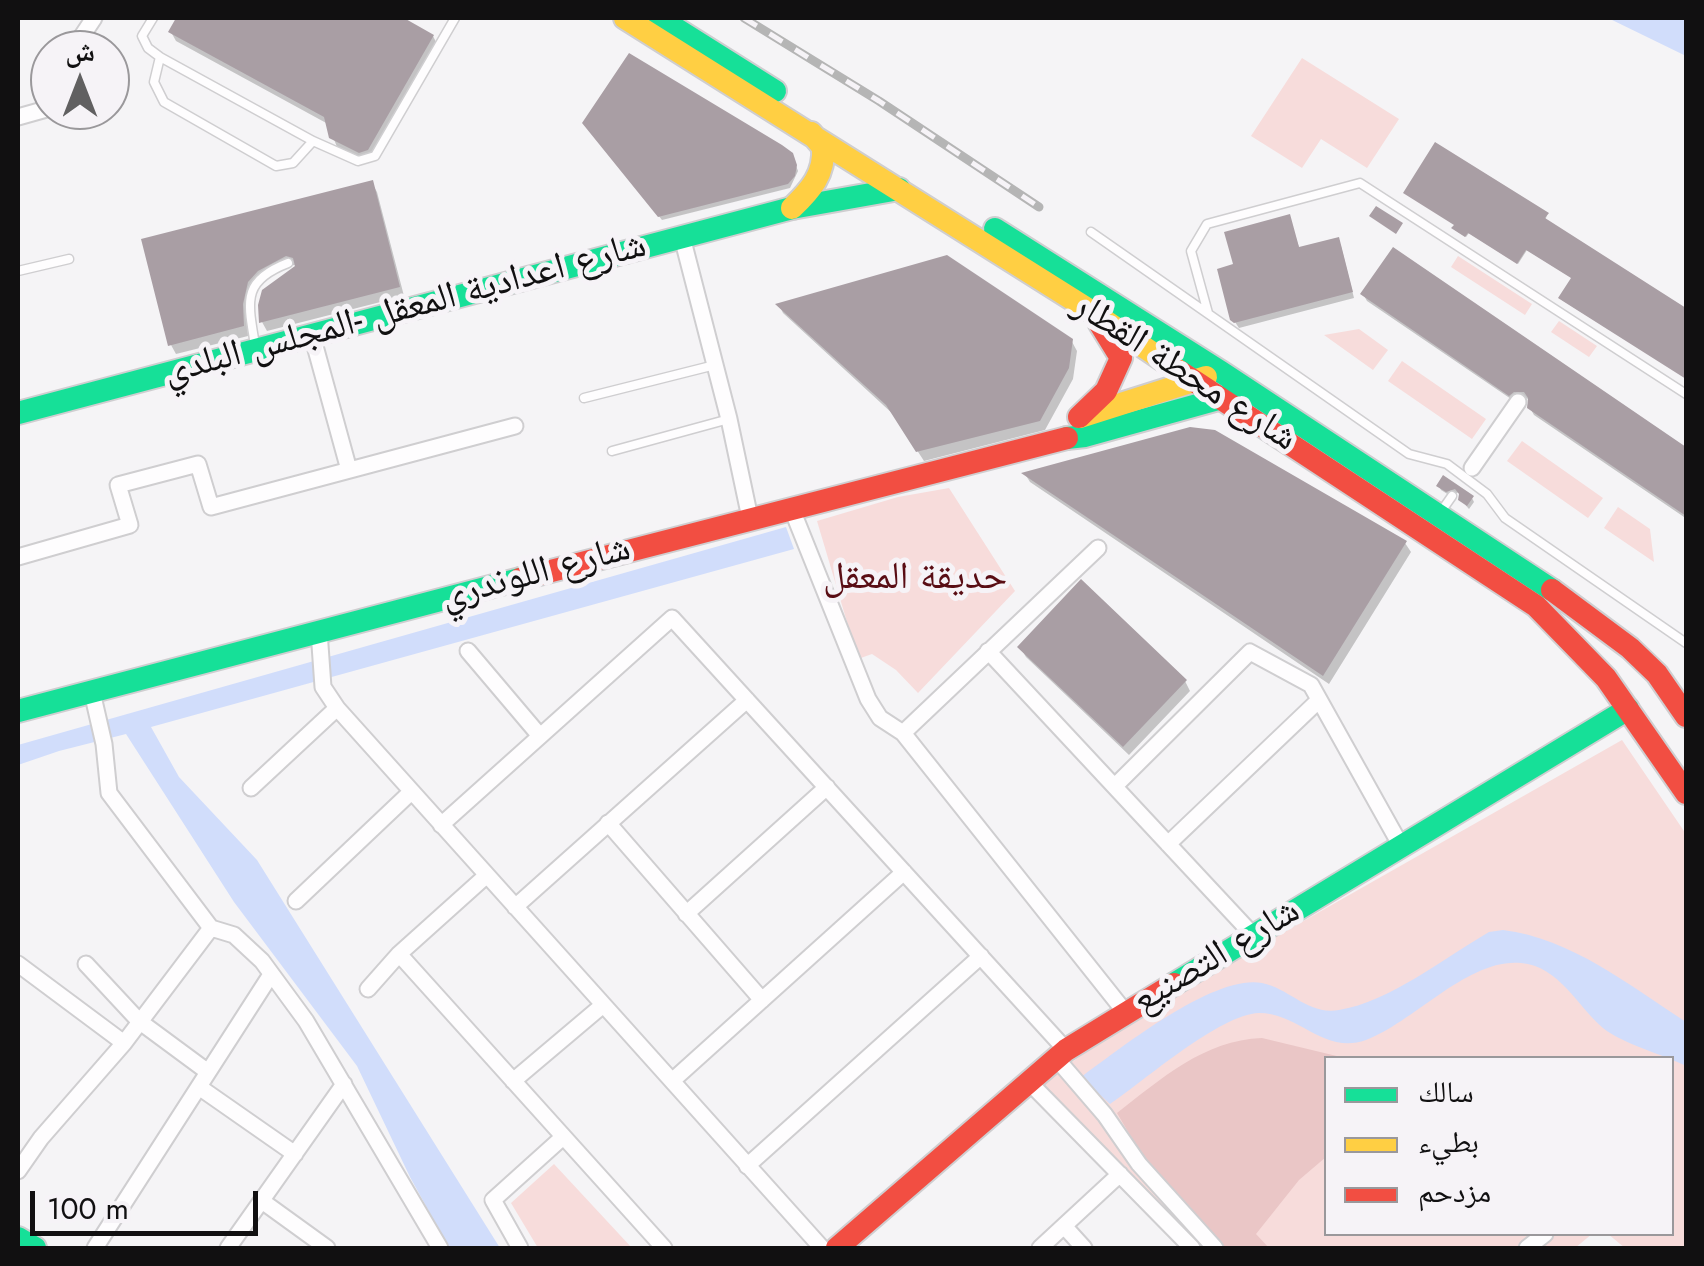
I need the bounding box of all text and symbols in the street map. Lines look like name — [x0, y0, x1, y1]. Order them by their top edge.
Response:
north arrow — [30, 30, 130, 130]
text: ش — [65, 31, 95, 72]
street label: شارع اعدادية المعقل -المجلس البلدي — [159, 224, 651, 396]
street label: شارع محطة القطار — [1063, 283, 1305, 463]
street label: شارع اللوندري — [436, 527, 636, 621]
park label: حديقة المعقل — [823, 556, 1007, 602]
street label: شارع التصنيع — [1125, 889, 1309, 1025]
legend — [1324, 1056, 1674, 1236]
text: سالك — [1418, 1070, 1474, 1113]
text: بطيء — [1418, 1120, 1479, 1163]
text: مزدحم — [1418, 1170, 1491, 1213]
scale bar — [35, 1171, 262, 1233]
text: 100 m — [47, 1187, 129, 1230]

